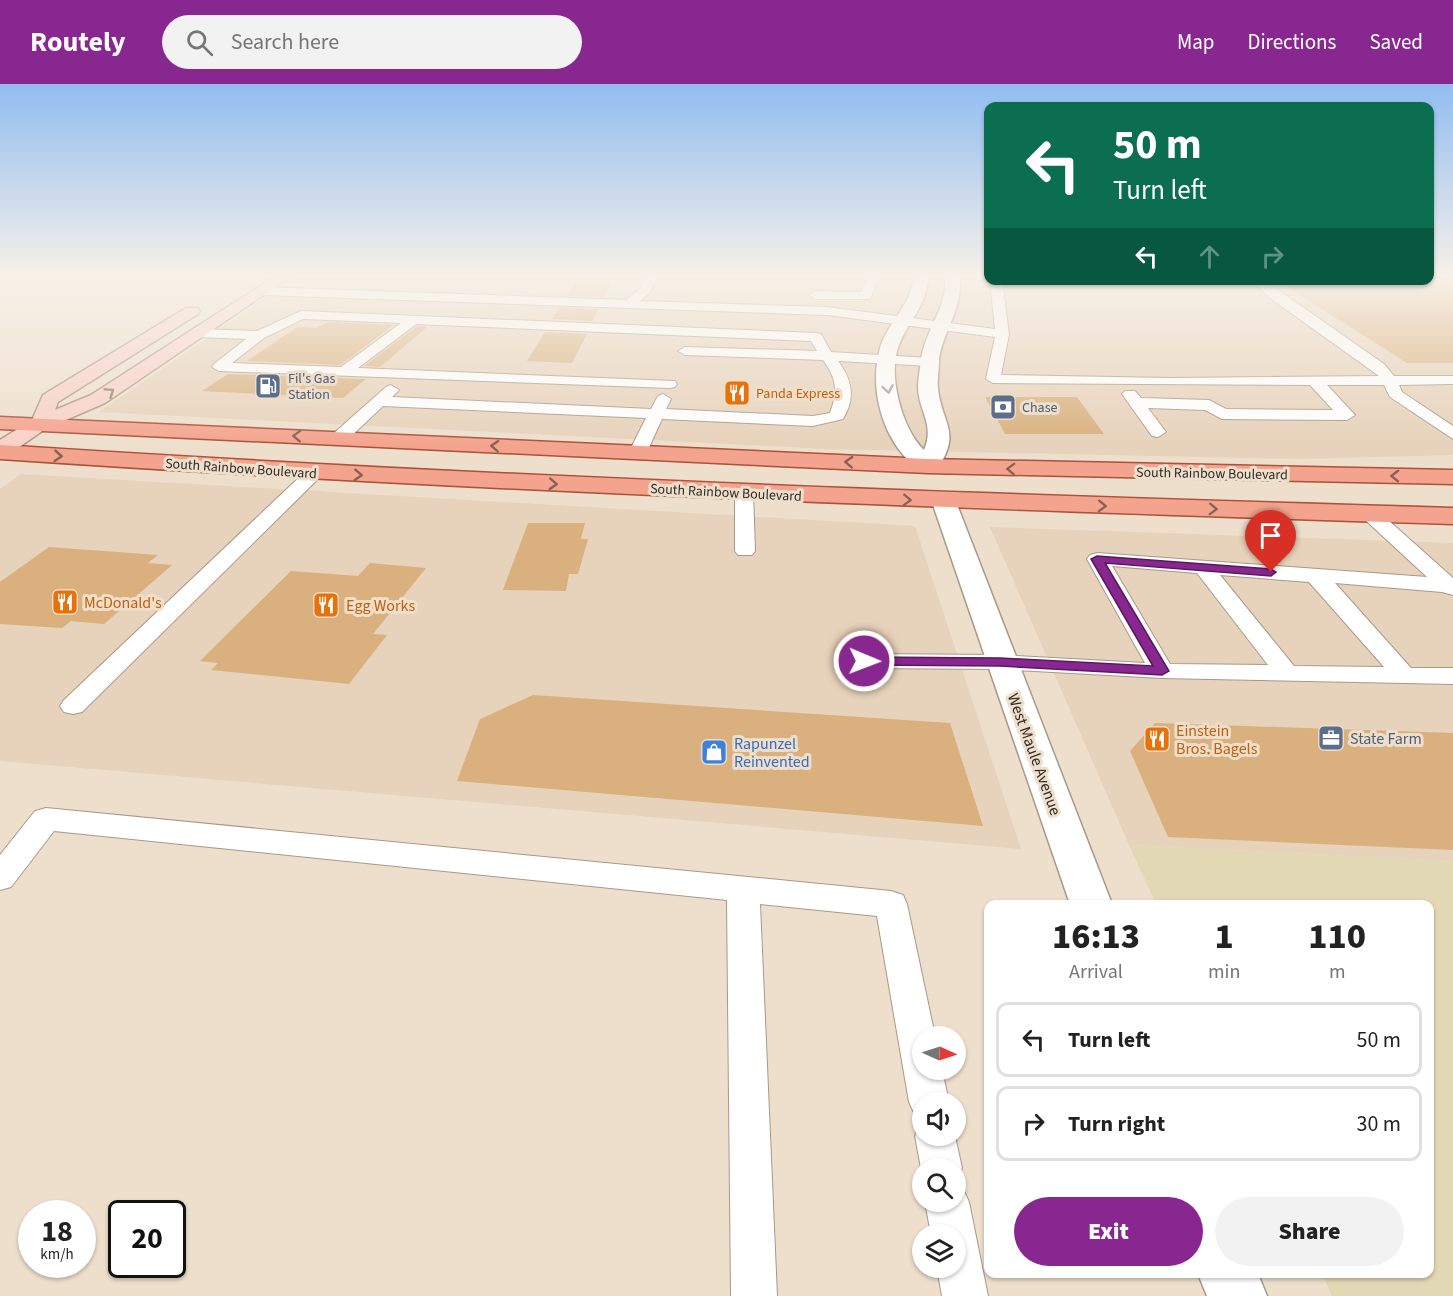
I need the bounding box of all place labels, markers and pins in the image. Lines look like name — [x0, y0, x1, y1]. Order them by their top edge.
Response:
place label: Fil's Gas Station — [288, 369, 335, 405]
fuel station icon: Fil's Gas Station — [253, 371, 283, 401]
restaurant icon: Panda Express — [722, 378, 752, 408]
place label: Panda Express — [756, 384, 840, 404]
bank icon: Chase — [988, 392, 1018, 422]
place label: Chase — [1022, 398, 1058, 418]
pin — [1245, 510, 1296, 572]
restaurant icon: McDonald's — [50, 587, 80, 617]
restaurant icon: Egg Works — [311, 590, 341, 620]
place label: McDonald's — [84, 592, 162, 614]
place label: Egg Works — [346, 595, 415, 617]
place label: Einstein Bros. Bagels — [1176, 720, 1258, 760]
office icon: State Farm — [1316, 723, 1346, 753]
restaurant icon: Einstein Bros. Bagels — [1142, 724, 1172, 754]
place label: State Farm — [1350, 728, 1422, 750]
place label: Rapunzel Reinvented — [734, 733, 810, 773]
shop icon: Rapunzel Reinvented — [699, 737, 729, 767]

